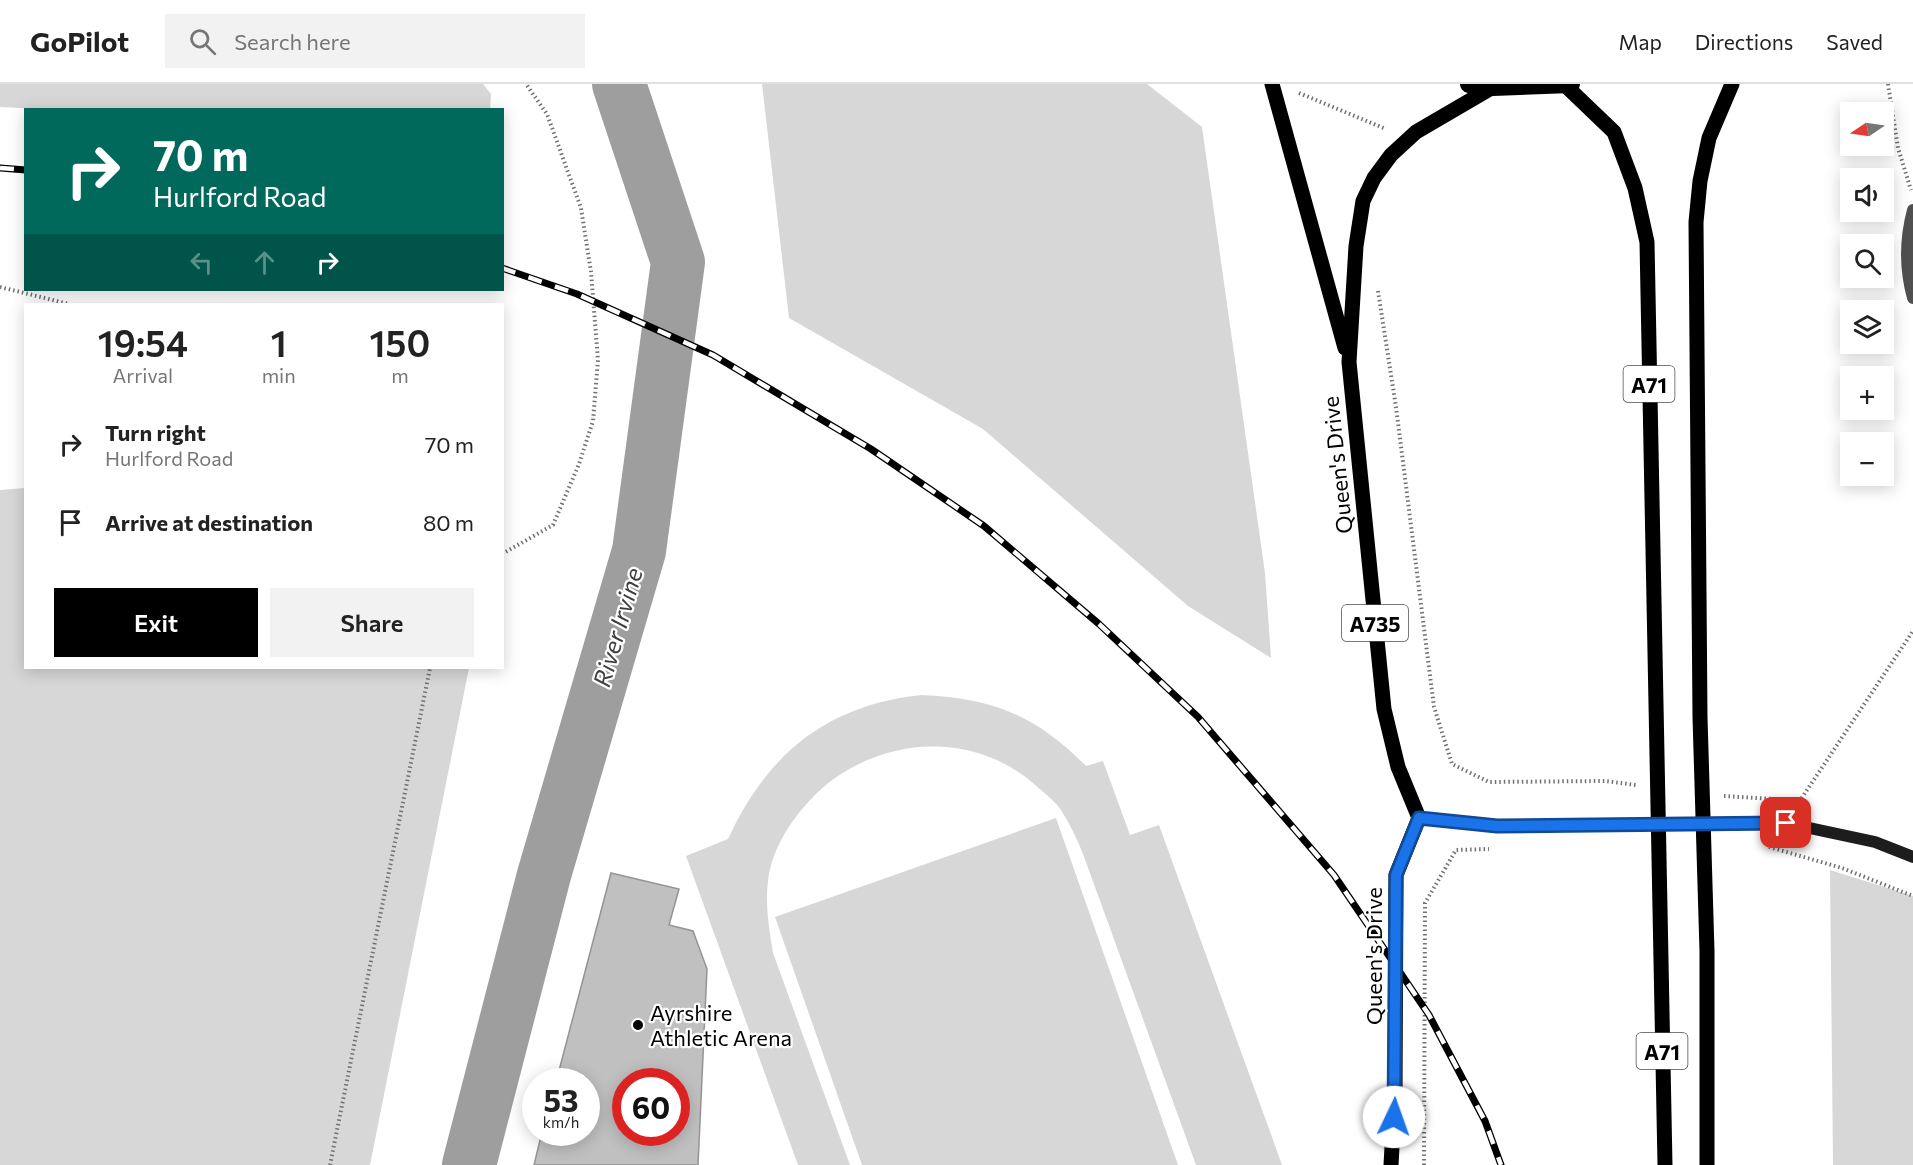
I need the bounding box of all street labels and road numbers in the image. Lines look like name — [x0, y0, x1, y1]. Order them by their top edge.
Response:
road number: A71 — [1624, 366, 1674, 402]
street label: Queen's Drive — [1316, 395, 1358, 535]
road number: A735 — [1342, 605, 1408, 641]
street label: Queen's Drive — [1360, 887, 1387, 1025]
road number: A71 — [1636, 1033, 1688, 1069]

